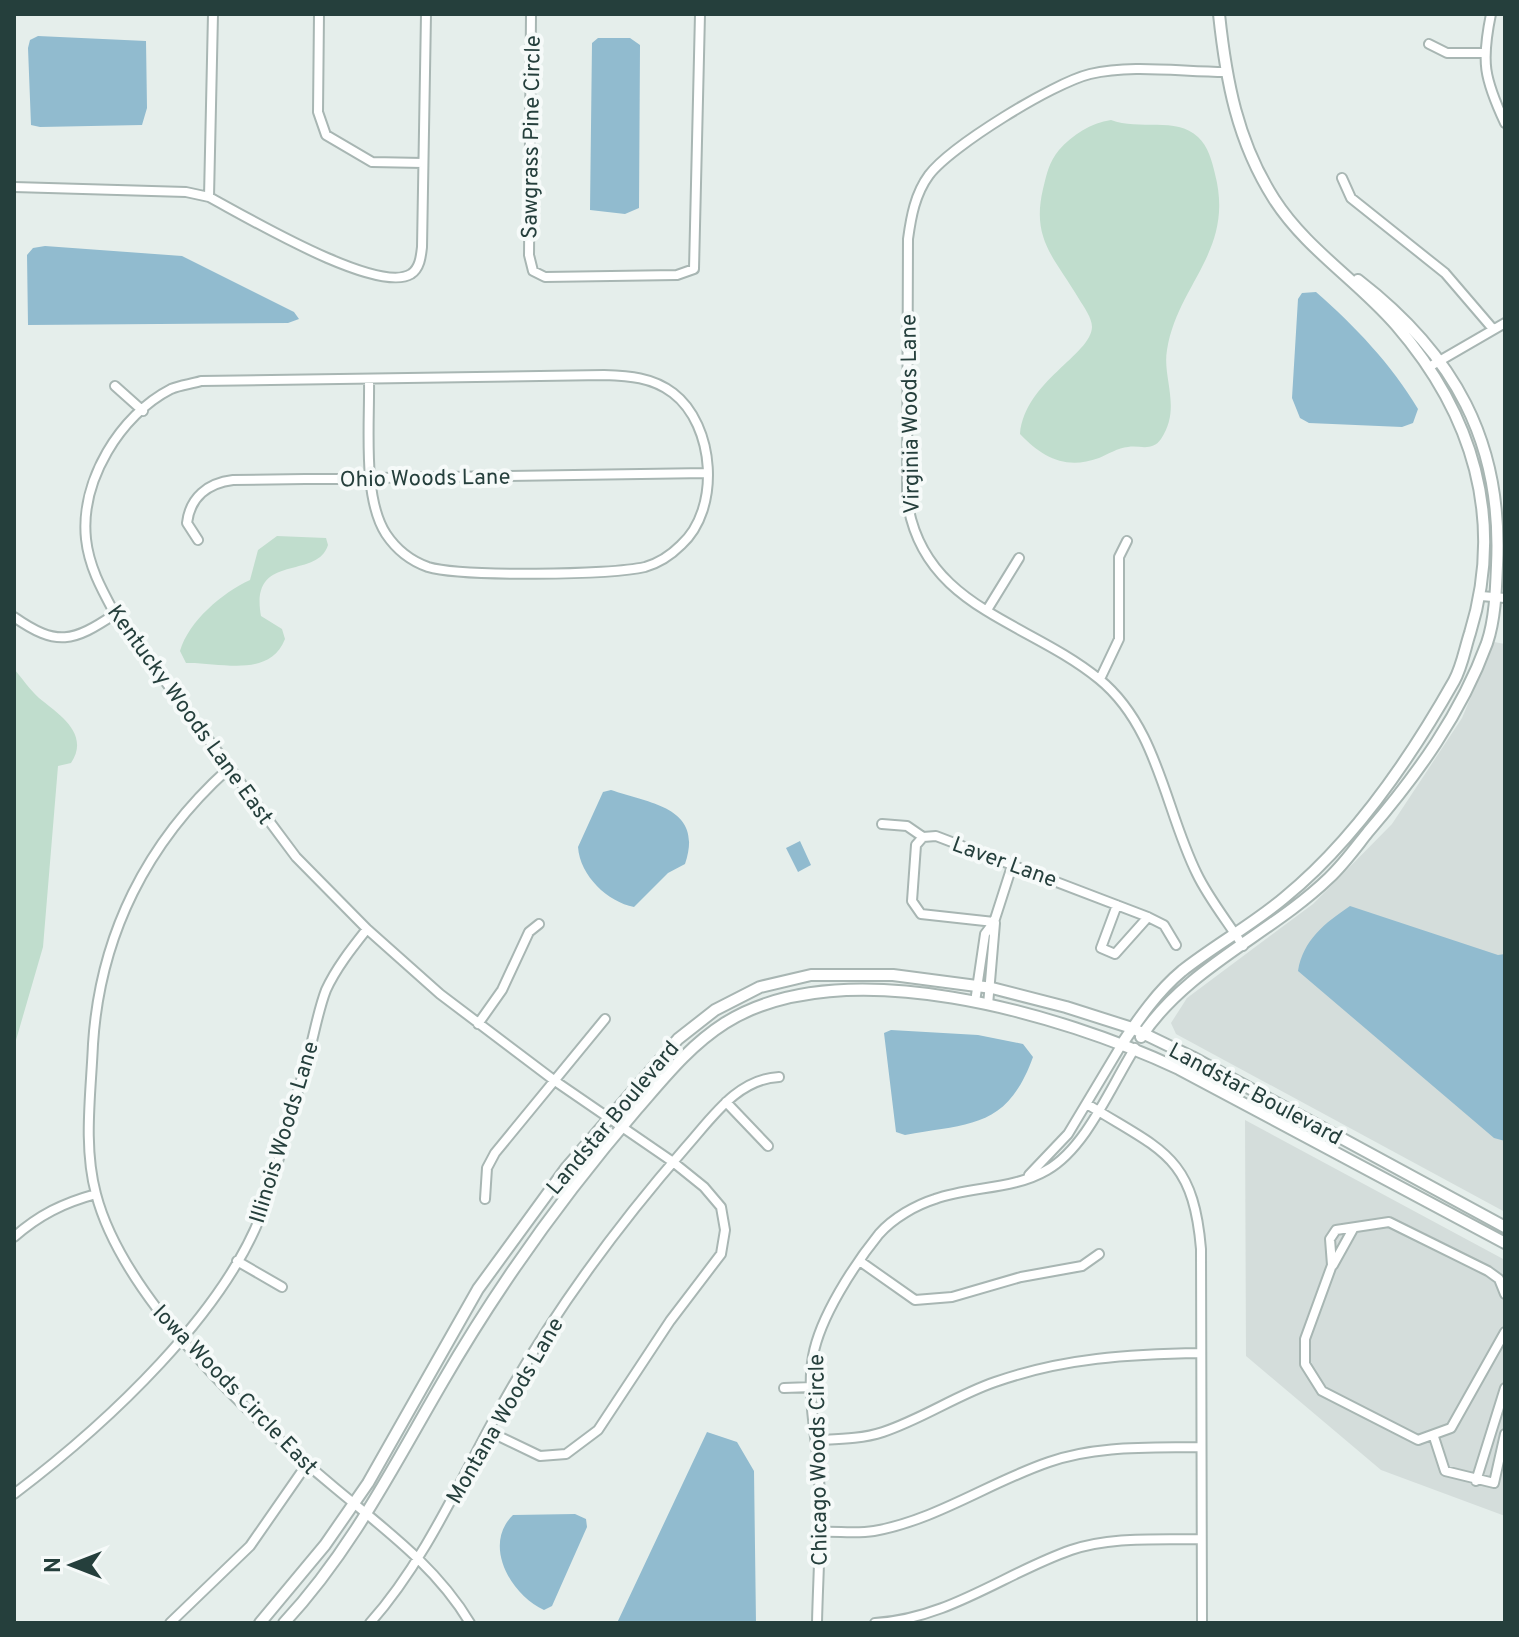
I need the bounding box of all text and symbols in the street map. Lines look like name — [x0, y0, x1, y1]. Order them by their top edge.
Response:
street label: Sawgrass Pine Circle — [517, 35, 548, 239]
street label: Virginia Woods Lane — [896, 314, 927, 514]
street label: Ohio Woods Lane — [339, 465, 511, 494]
street label: Kentucky Woods Lane East — [100, 600, 278, 831]
street label: Laver Lane — [948, 832, 1060, 895]
street label: Landstar Boulevard — [542, 1036, 686, 1201]
street label: Illinois Woods Lane — [245, 1038, 326, 1227]
street label: Landstar Boulevard — [1163, 1038, 1346, 1152]
street label: Iowa Woods Circle East — [146, 1300, 322, 1481]
street label: Montana Woods Lane — [442, 1313, 570, 1509]
street label: Chicago Woods Circle — [804, 1354, 835, 1566]
north arrow — [32, 1525, 112, 1605]
text: N — [41, 1557, 68, 1573]

